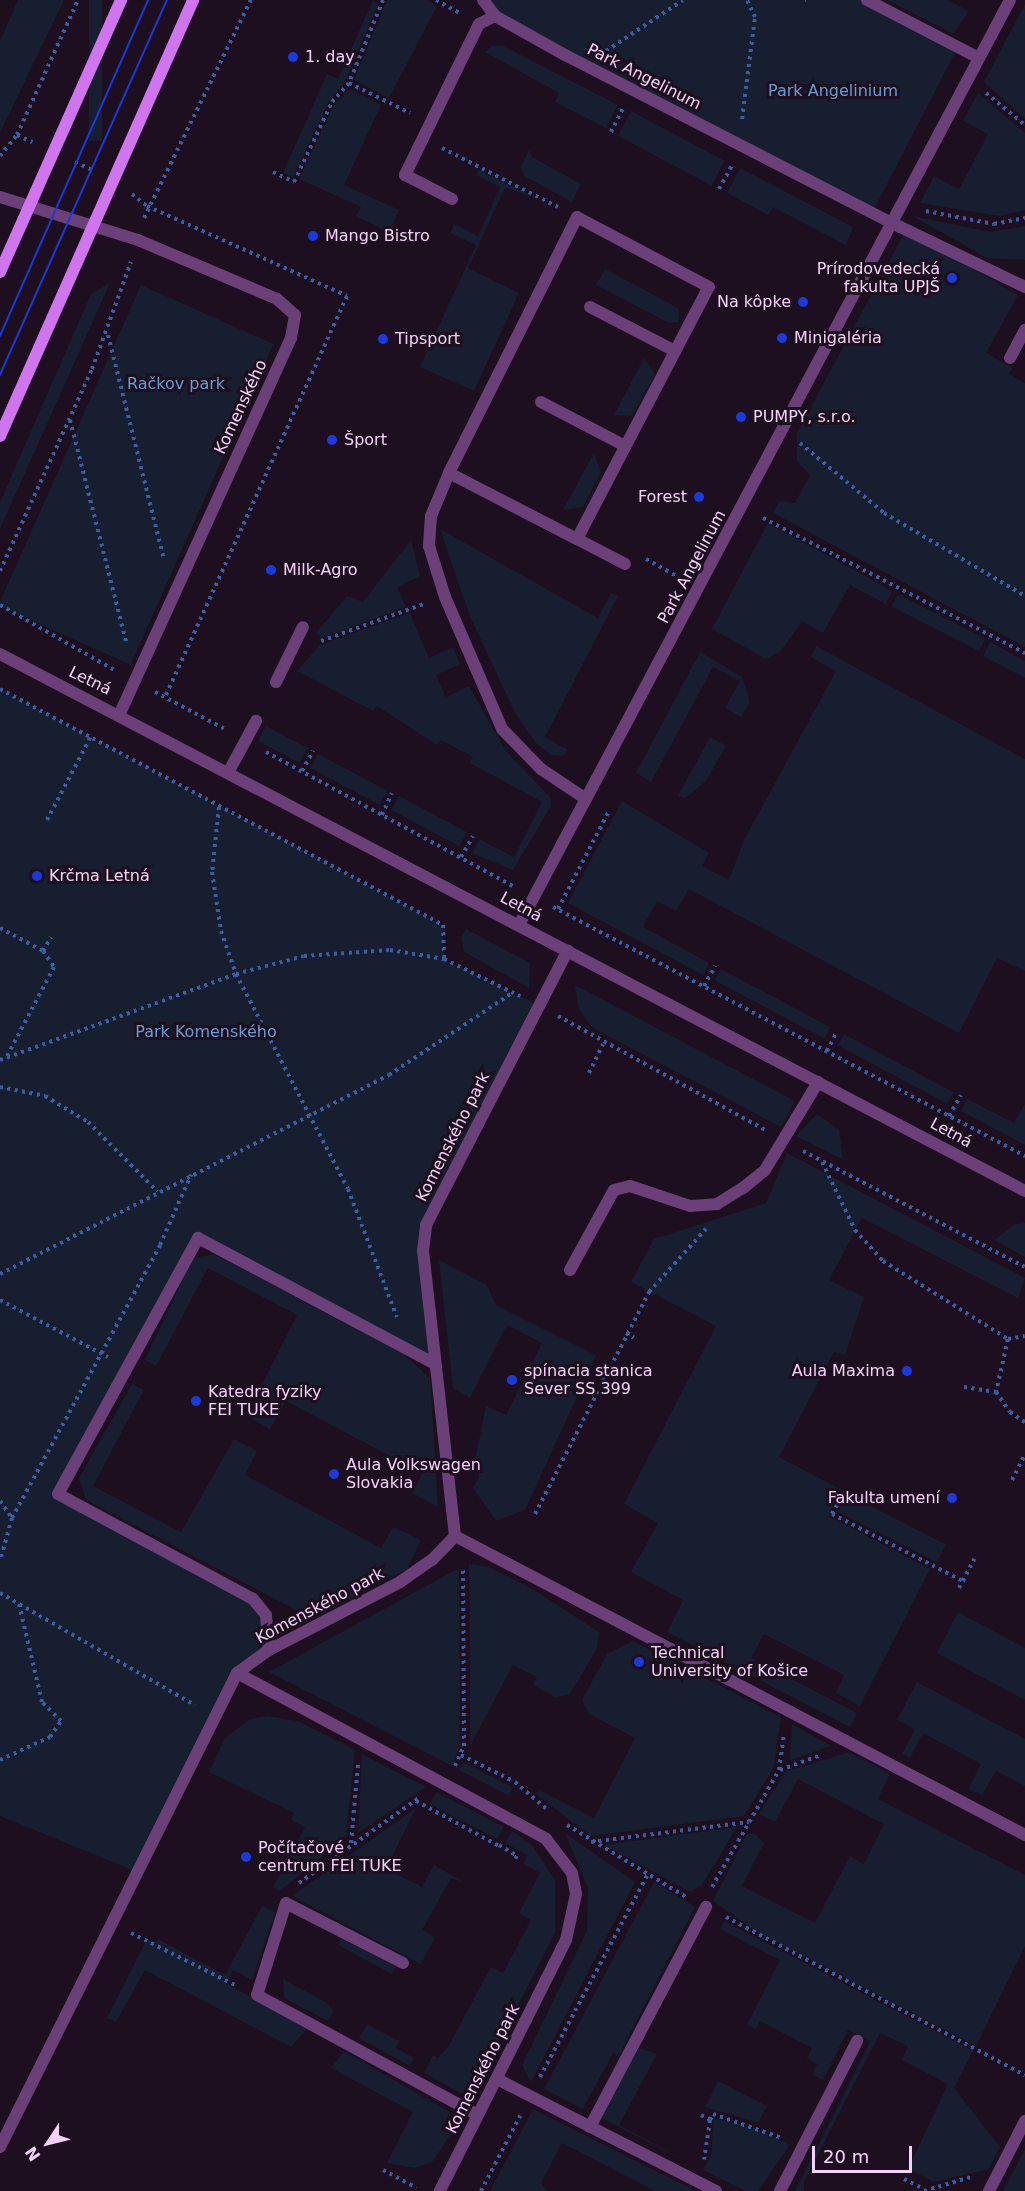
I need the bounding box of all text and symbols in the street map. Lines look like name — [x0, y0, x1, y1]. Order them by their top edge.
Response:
street label: Park Angelinum — [584, 40, 704, 114]
place label: 1. day — [305, 47, 355, 67]
marker: 1. day — [286, 50, 300, 64]
park label: Park Angelinium — [768, 81, 898, 101]
place label: Mango Bistro — [325, 226, 430, 246]
marker: Mango Bistro — [306, 229, 320, 243]
place label: Prírodovedecká fakulta UPJŠ — [817, 259, 940, 297]
marker: Prírodovedecká fakulta UPJŠ — [945, 271, 959, 285]
place label: Na kôpke — [717, 292, 791, 312]
marker: Na kôpke — [796, 295, 810, 309]
place label: Minigaléria — [794, 328, 882, 348]
place label: Tipsport — [395, 329, 460, 349]
marker: Minigaléria — [775, 331, 789, 345]
marker: Tipsport — [376, 332, 390, 346]
street label: Komenského — [211, 357, 271, 457]
park label: Račkov park — [127, 374, 225, 394]
place label: PUMPY, s.r.o. — [753, 407, 856, 427]
marker: PUMPY, s.r.o. — [734, 410, 748, 424]
place label: Šport — [344, 430, 387, 450]
marker: Šport — [325, 433, 339, 447]
place label: Forest — [638, 487, 687, 507]
marker: Forest — [692, 490, 706, 504]
street label: Park Angelinum — [654, 507, 730, 627]
place label: Milk-Agro — [283, 560, 358, 580]
marker: Milk-Agro — [264, 563, 278, 577]
street label: Letná — [66, 663, 114, 699]
place label: Krčma Letná — [49, 866, 150, 886]
marker: Krčma Letná — [30, 869, 44, 883]
street label: Letná — [497, 888, 545, 926]
park label: Park Komenského — [135, 1022, 277, 1042]
street label: Komenského park — [412, 1069, 494, 1205]
street label: Letná — [927, 1114, 975, 1152]
place label: spínacia stanica Sever SS 399 — [524, 1361, 653, 1399]
place label: Aula Maxima — [792, 1361, 895, 1381]
marker: Aula Maxima — [900, 1364, 914, 1378]
marker: spínacia stanica Sever SS 399 — [505, 1373, 519, 1387]
place label: Katedra fyziky FEI TUKE — [208, 1382, 322, 1420]
marker: Katedra fyziky FEI TUKE — [189, 1394, 203, 1408]
place label: Aula Volkswagen Slovakia — [346, 1455, 481, 1493]
marker: Aula Volkswagen Slovakia — [327, 1467, 341, 1481]
place label: Fakulta umení — [828, 1488, 940, 1508]
marker: Fakulta umení — [945, 1491, 959, 1505]
street label: Komenského park — [252, 1564, 388, 1648]
place label: Technical University of Košice — [651, 1643, 808, 1681]
marker: Technical University of Košice — [632, 1655, 646, 1669]
place label: Počítačové centrum FEI TUKE — [258, 1838, 402, 1876]
marker: Počítačové centrum FEI TUKE — [239, 1850, 253, 1864]
street label: Komenského park — [442, 2001, 524, 2137]
north arrow — [18, 2113, 78, 2173]
scale bar — [815, 2134, 916, 2172]
text: N — [21, 2143, 44, 2165]
text: 20 m — [823, 2146, 869, 2167]

